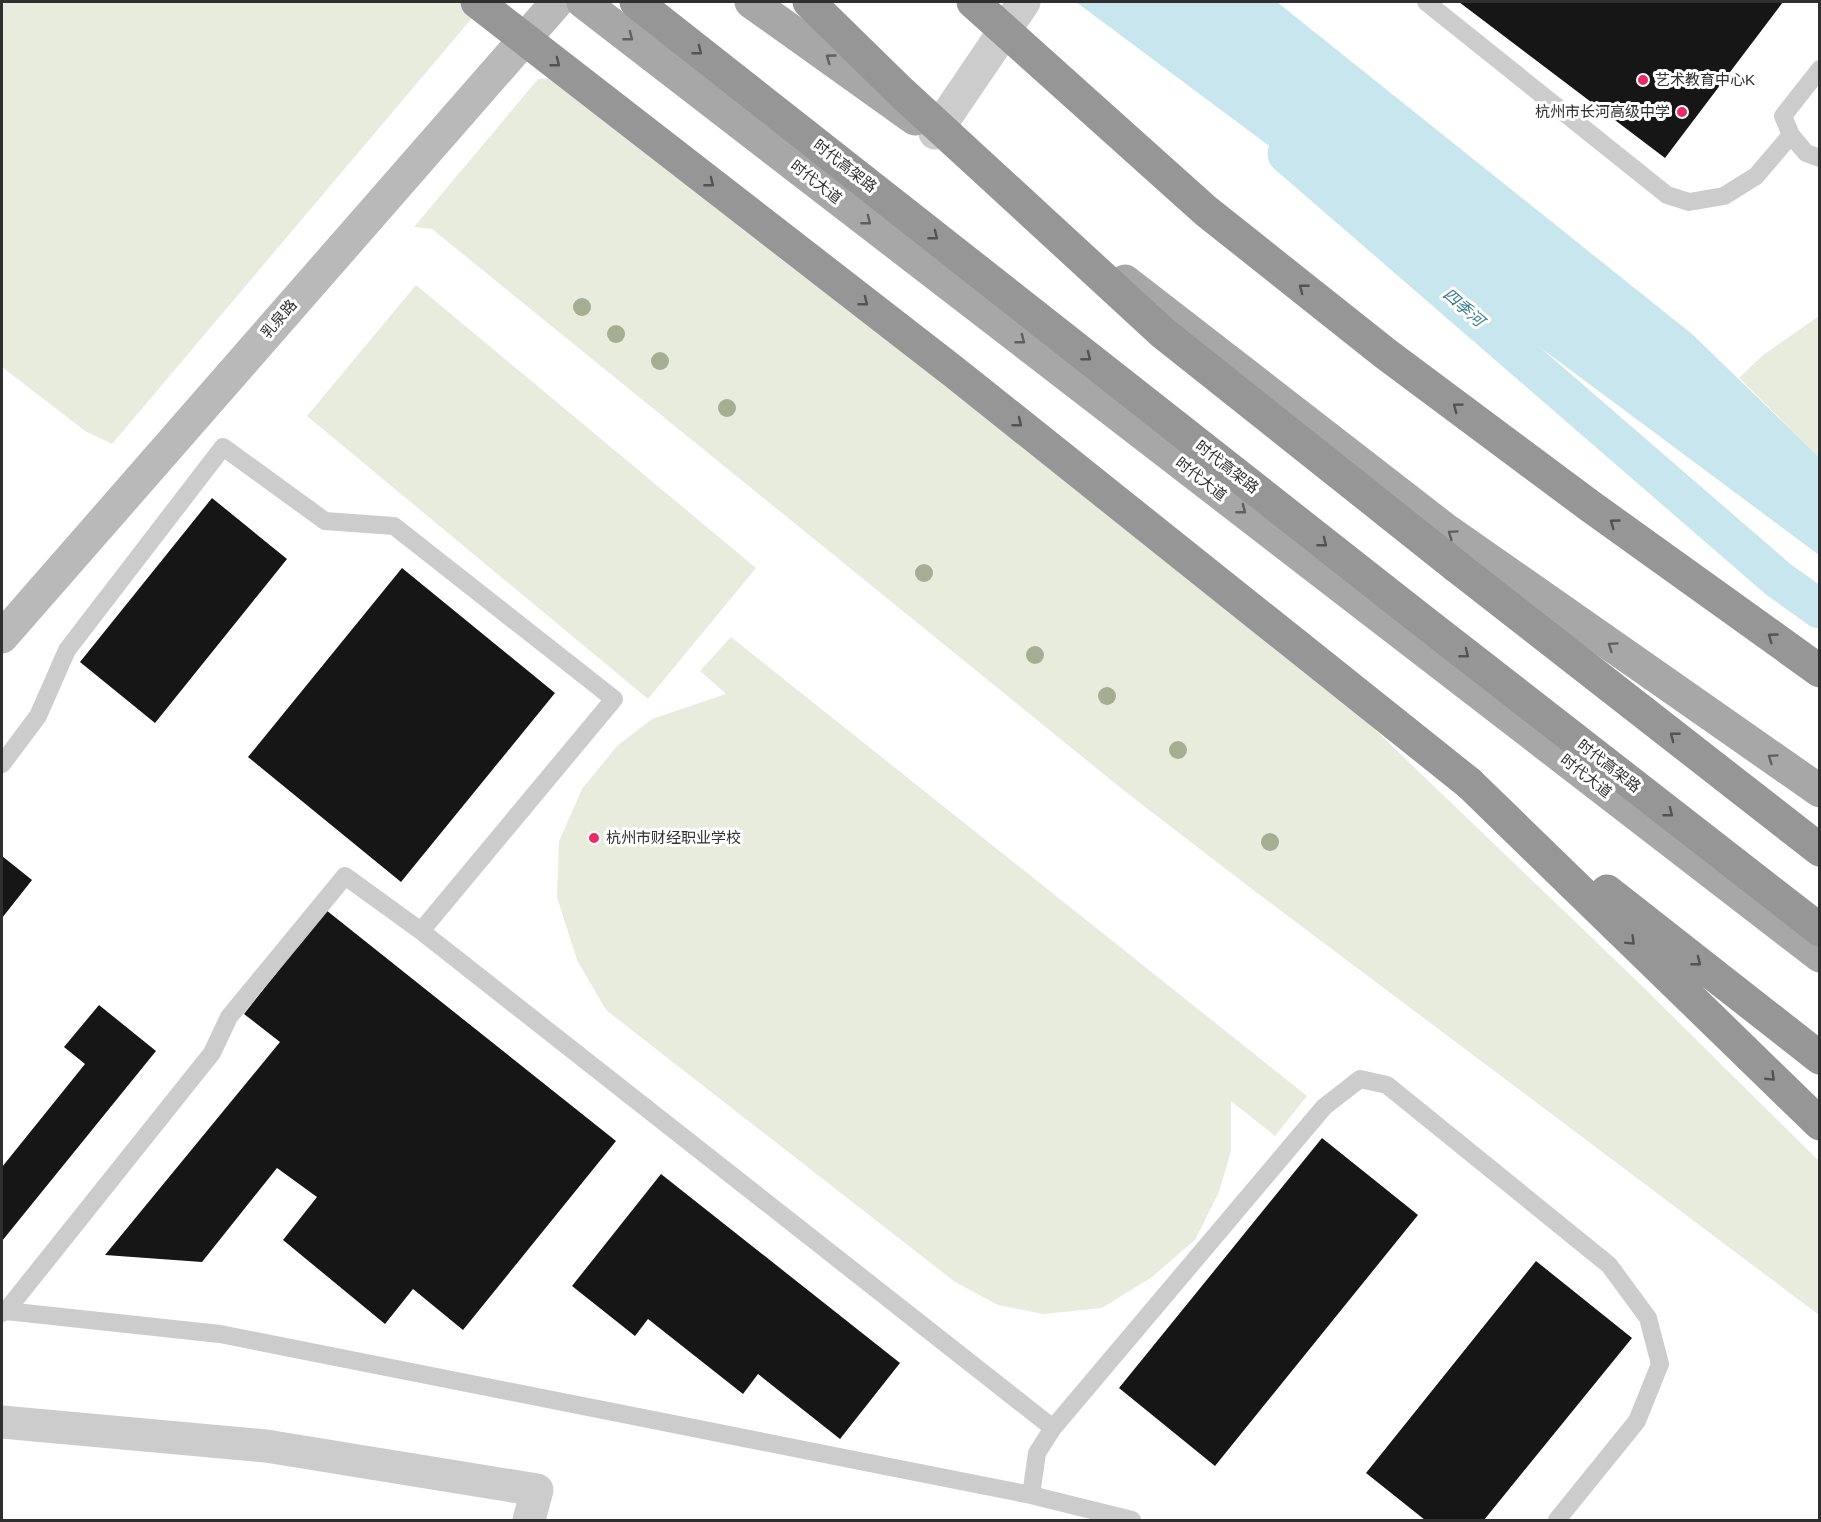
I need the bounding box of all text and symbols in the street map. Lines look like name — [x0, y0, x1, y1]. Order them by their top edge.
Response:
one-way arrow — [622, 30, 633, 41]
one-way arrow — [691, 43, 702, 54]
one-way arrow — [826, 55, 837, 66]
one-way arrow — [549, 56, 560, 67]
place label: 艺术教育中心K — [1655, 71, 1755, 88]
marker: 艺术教育中心K — [1636, 73, 1650, 87]
place label: 杭州市长河高级中学 — [1535, 103, 1670, 120]
marker: 杭州市长河高级中学 — [1675, 105, 1689, 119]
street label: 时代高架路 — [811, 136, 880, 195]
street label: 时代大道 — [787, 156, 845, 207]
one-way arrow — [703, 175, 714, 186]
one-way arrow — [860, 213, 871, 224]
one-way arrow — [927, 229, 938, 240]
one-way arrow — [1298, 284, 1309, 295]
water label: 四季河 — [1440, 285, 1490, 332]
one-way arrow — [857, 295, 868, 306]
street label: 乳泉路 — [257, 296, 300, 341]
one-way arrow — [1014, 332, 1025, 343]
one-way arrow — [1080, 350, 1091, 361]
one-way arrow — [1453, 403, 1464, 414]
one-way arrow — [1011, 415, 1022, 426]
street label: 时代高架路 — [1193, 437, 1262, 496]
street label: 时代大道 — [1172, 453, 1230, 504]
one-way arrow — [1235, 503, 1246, 514]
one-way arrow — [1609, 519, 1620, 530]
one-way arrow — [1448, 530, 1459, 541]
one-way arrow — [1316, 535, 1327, 546]
one-way arrow — [1768, 633, 1779, 644]
one-way arrow — [1607, 642, 1618, 653]
one-way arrow — [1459, 647, 1470, 658]
one-way arrow — [1669, 733, 1680, 744]
street label: 时代高架路 — [1575, 736, 1644, 795]
street label: 时代大道 — [1557, 750, 1615, 801]
one-way arrow — [1767, 754, 1778, 765]
one-way arrow — [1662, 805, 1673, 816]
place label: 杭州市财经职业学校 — [606, 829, 741, 846]
marker: 杭州市财经职业学校 — [587, 831, 601, 845]
one-way arrow — [1624, 933, 1635, 944]
one-way arrow — [1690, 954, 1701, 965]
one-way arrow — [1764, 1069, 1775, 1080]

